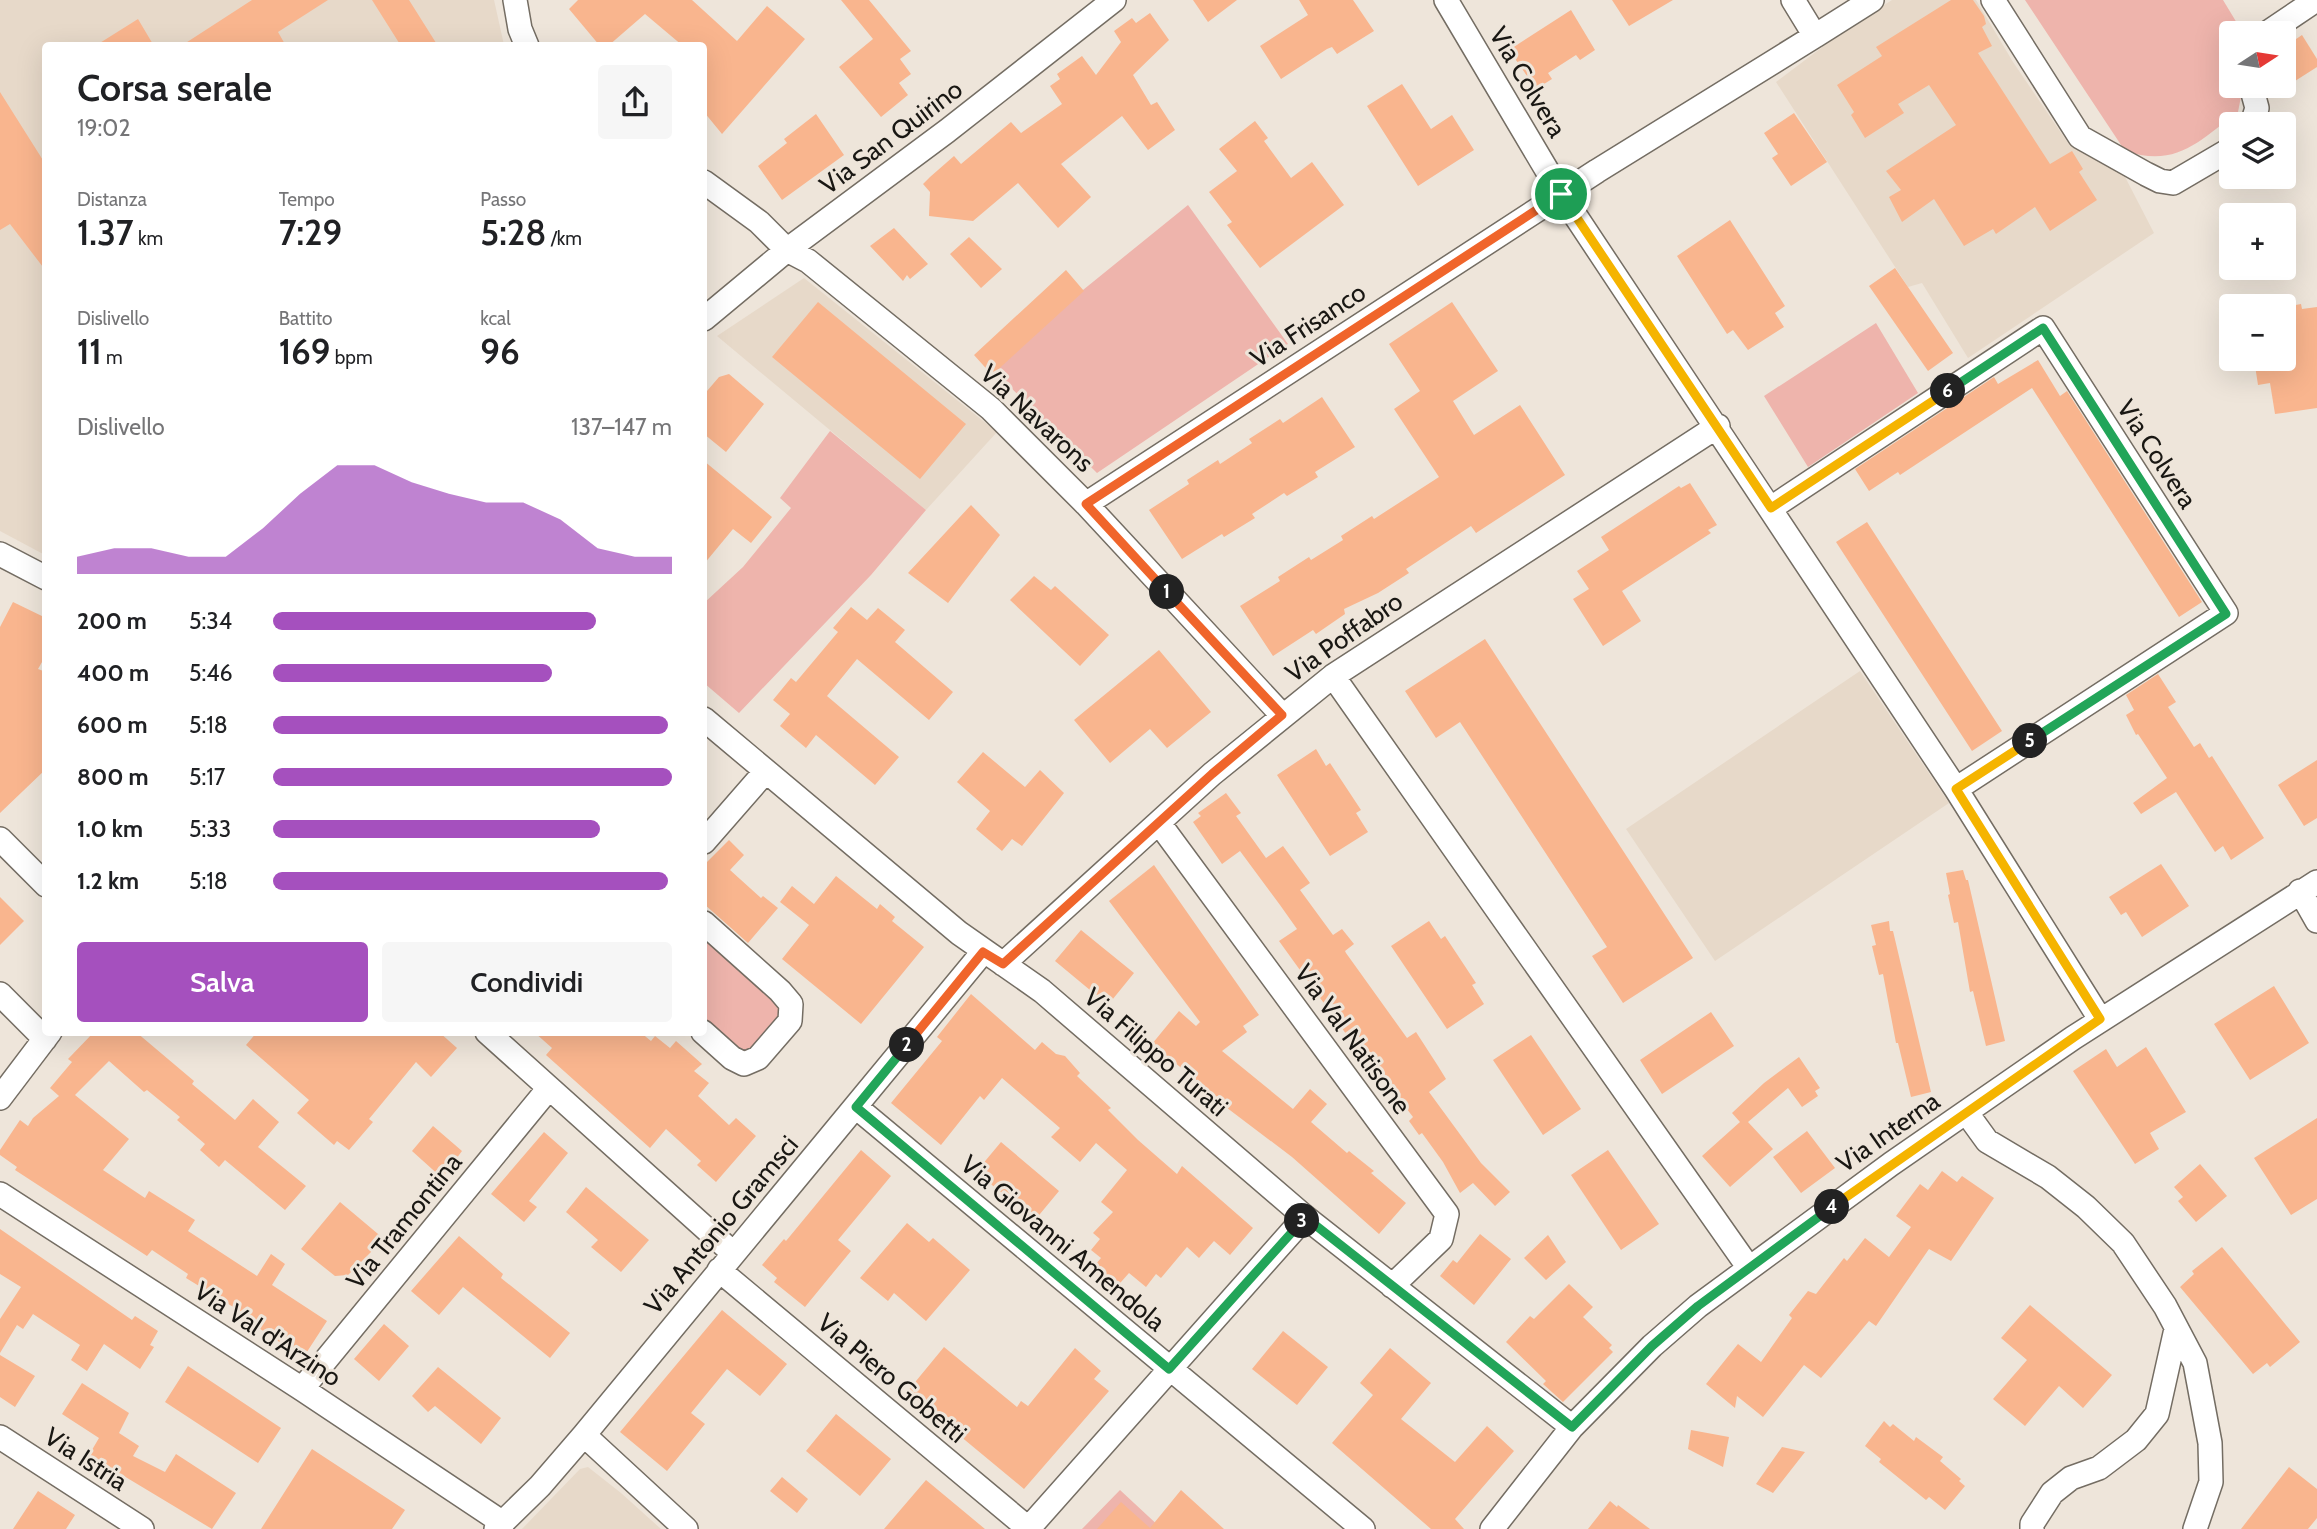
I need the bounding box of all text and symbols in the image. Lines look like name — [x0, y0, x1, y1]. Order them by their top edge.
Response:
street label: Via Colvera — [1483, 21, 1574, 143]
north arrow — [2219, 21, 2296, 98]
map controls — [2219, 21, 2296, 371]
text: Corsa serale — [77, 64, 272, 111]
button: share — [598, 65, 672, 139]
street label: Via San Quirino — [813, 73, 969, 201]
button: layers — [2219, 112, 2296, 189]
text: 19:02 — [77, 114, 130, 142]
pin — [1531, 164, 1591, 224]
icon: arrive — [1542, 175, 1580, 213]
text: Distanza — [77, 188, 147, 211]
text: Tempo — [279, 188, 335, 211]
text: Passo — [480, 188, 526, 211]
button: + — [2219, 203, 2296, 280]
text: 1.37 — [77, 211, 134, 254]
text: 7:29 — [279, 211, 342, 254]
text: 5:28 — [480, 211, 546, 254]
text: km — [134, 227, 163, 250]
text: /km — [546, 227, 582, 250]
street label: Via Frisanco — [1244, 276, 1372, 374]
button: − — [2219, 294, 2296, 371]
text: Dislivello — [77, 307, 149, 330]
text: Battito — [279, 307, 333, 330]
text: kcal — [480, 307, 511, 330]
text: 11 — [77, 330, 102, 373]
text: 169 — [279, 330, 331, 373]
text: 96 — [480, 330, 520, 373]
text: m — [102, 346, 123, 369]
text: bpm — [331, 346, 373, 369]
street label: Via Navarons — [974, 357, 1101, 479]
pin: 6 — [1930, 374, 1966, 408]
text: 6 — [1942, 379, 1953, 402]
street label: Via Colvera — [2110, 394, 2204, 515]
text: Dislivello — [77, 413, 165, 441]
text: 137–147 m — [571, 413, 672, 441]
pin: 1 — [1150, 574, 1184, 610]
text: 1 — [1163, 580, 1170, 603]
street label: Via Poffabro — [1279, 585, 1409, 689]
text: 200 m — [77, 607, 147, 635]
text: 5:34 — [189, 607, 232, 635]
text: 400 m — [77, 659, 149, 687]
text: 5:46 — [189, 659, 233, 687]
text: 600 m — [77, 711, 148, 739]
text: 5:18 — [189, 711, 228, 739]
pin: 5 — [2012, 724, 2048, 758]
text: 5 — [2024, 729, 2035, 752]
text: 800 m — [77, 763, 149, 791]
text: 5:17 — [189, 763, 225, 791]
text: 1.0 km — [77, 815, 143, 843]
text: 5:33 — [189, 815, 231, 843]
text: 1.2 km — [77, 867, 139, 895]
text: 5:18 — [189, 867, 228, 895]
button: Salva — [77, 942, 368, 1022]
button: Condividi — [382, 942, 672, 1022]
street label: Via Val Natisone — [1288, 958, 1418, 1120]
street label: Via Filippo Turati — [1077, 981, 1235, 1123]
pin: 2 — [890, 1028, 925, 1062]
text: 2 — [901, 1033, 912, 1056]
street label: Via Interna — [1830, 1085, 1946, 1179]
street label: Via Antonio Gramsci — [637, 1129, 805, 1321]
street label: Via Tramontina — [339, 1146, 469, 1295]
street label: Via Giovanni Amendola — [954, 1148, 1172, 1338]
pin: 4 — [1814, 1190, 1850, 1224]
text: 4 — [1826, 1195, 1837, 1218]
pin: 3 — [1284, 1204, 1320, 1238]
text: 3 — [1296, 1209, 1307, 1232]
street label: Via Val d'Arzino — [189, 1275, 347, 1393]
street label: Via Piero Gobetti — [811, 1306, 973, 1450]
street label: Via Istria — [38, 1420, 134, 1498]

